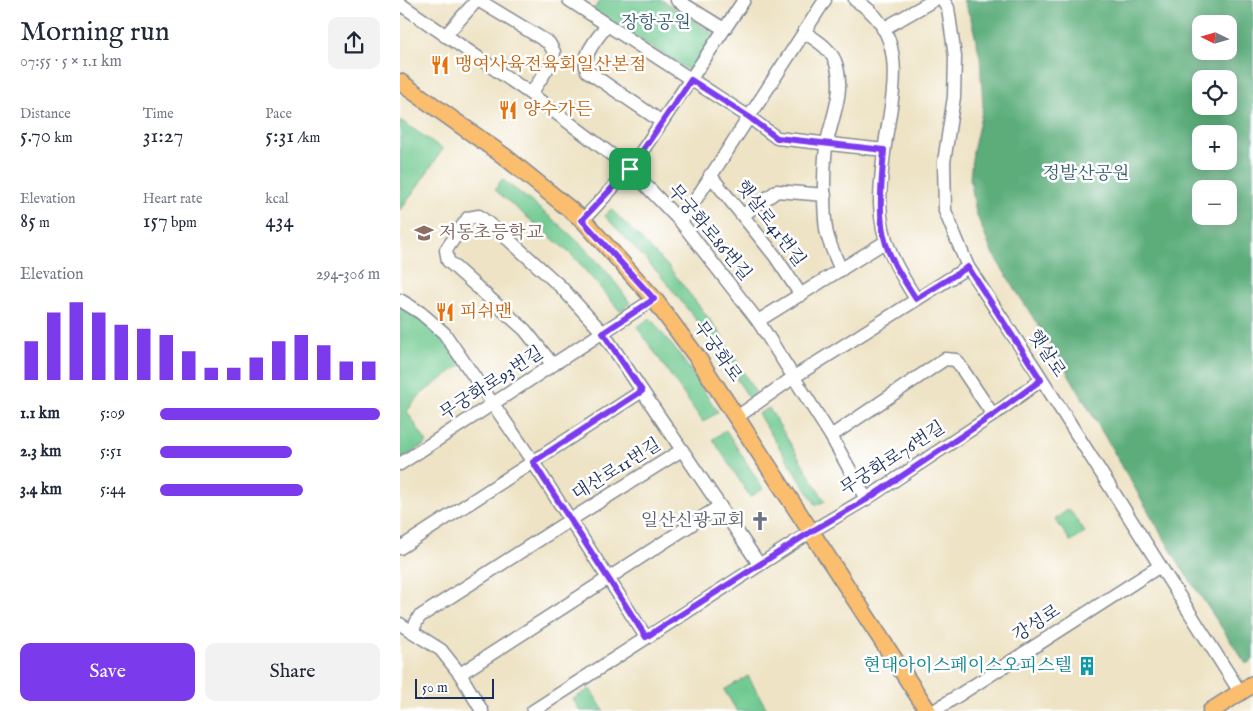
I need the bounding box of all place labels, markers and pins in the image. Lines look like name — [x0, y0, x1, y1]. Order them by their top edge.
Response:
restaurant icon: 맹여사육전육회일산본점 — [429, 54, 451, 76]
place label: 맹여사육전육회일산본점 — [455, 54, 646, 77]
restaurant icon: 양수가든 — [497, 99, 519, 121]
place label: 양수가든 — [523, 99, 593, 122]
pin — [609, 148, 651, 190]
school or university icon: 저동초등학교 — [413, 222, 435, 244]
place label: 저동초등학교 — [439, 222, 544, 245]
restaurant icon: 피쉬맨 — [434, 301, 456, 323]
place label: 피쉬맨 — [460, 301, 512, 324]
place label: 일산신광교회 — [641, 510, 745, 533]
church icon: 일산신광교회 — [749, 510, 771, 532]
place label: 현대아이스페이스오피스텔 — [863, 655, 1072, 678]
building icon: 현대아이스페이스오피스텔 — [1076, 655, 1098, 677]

